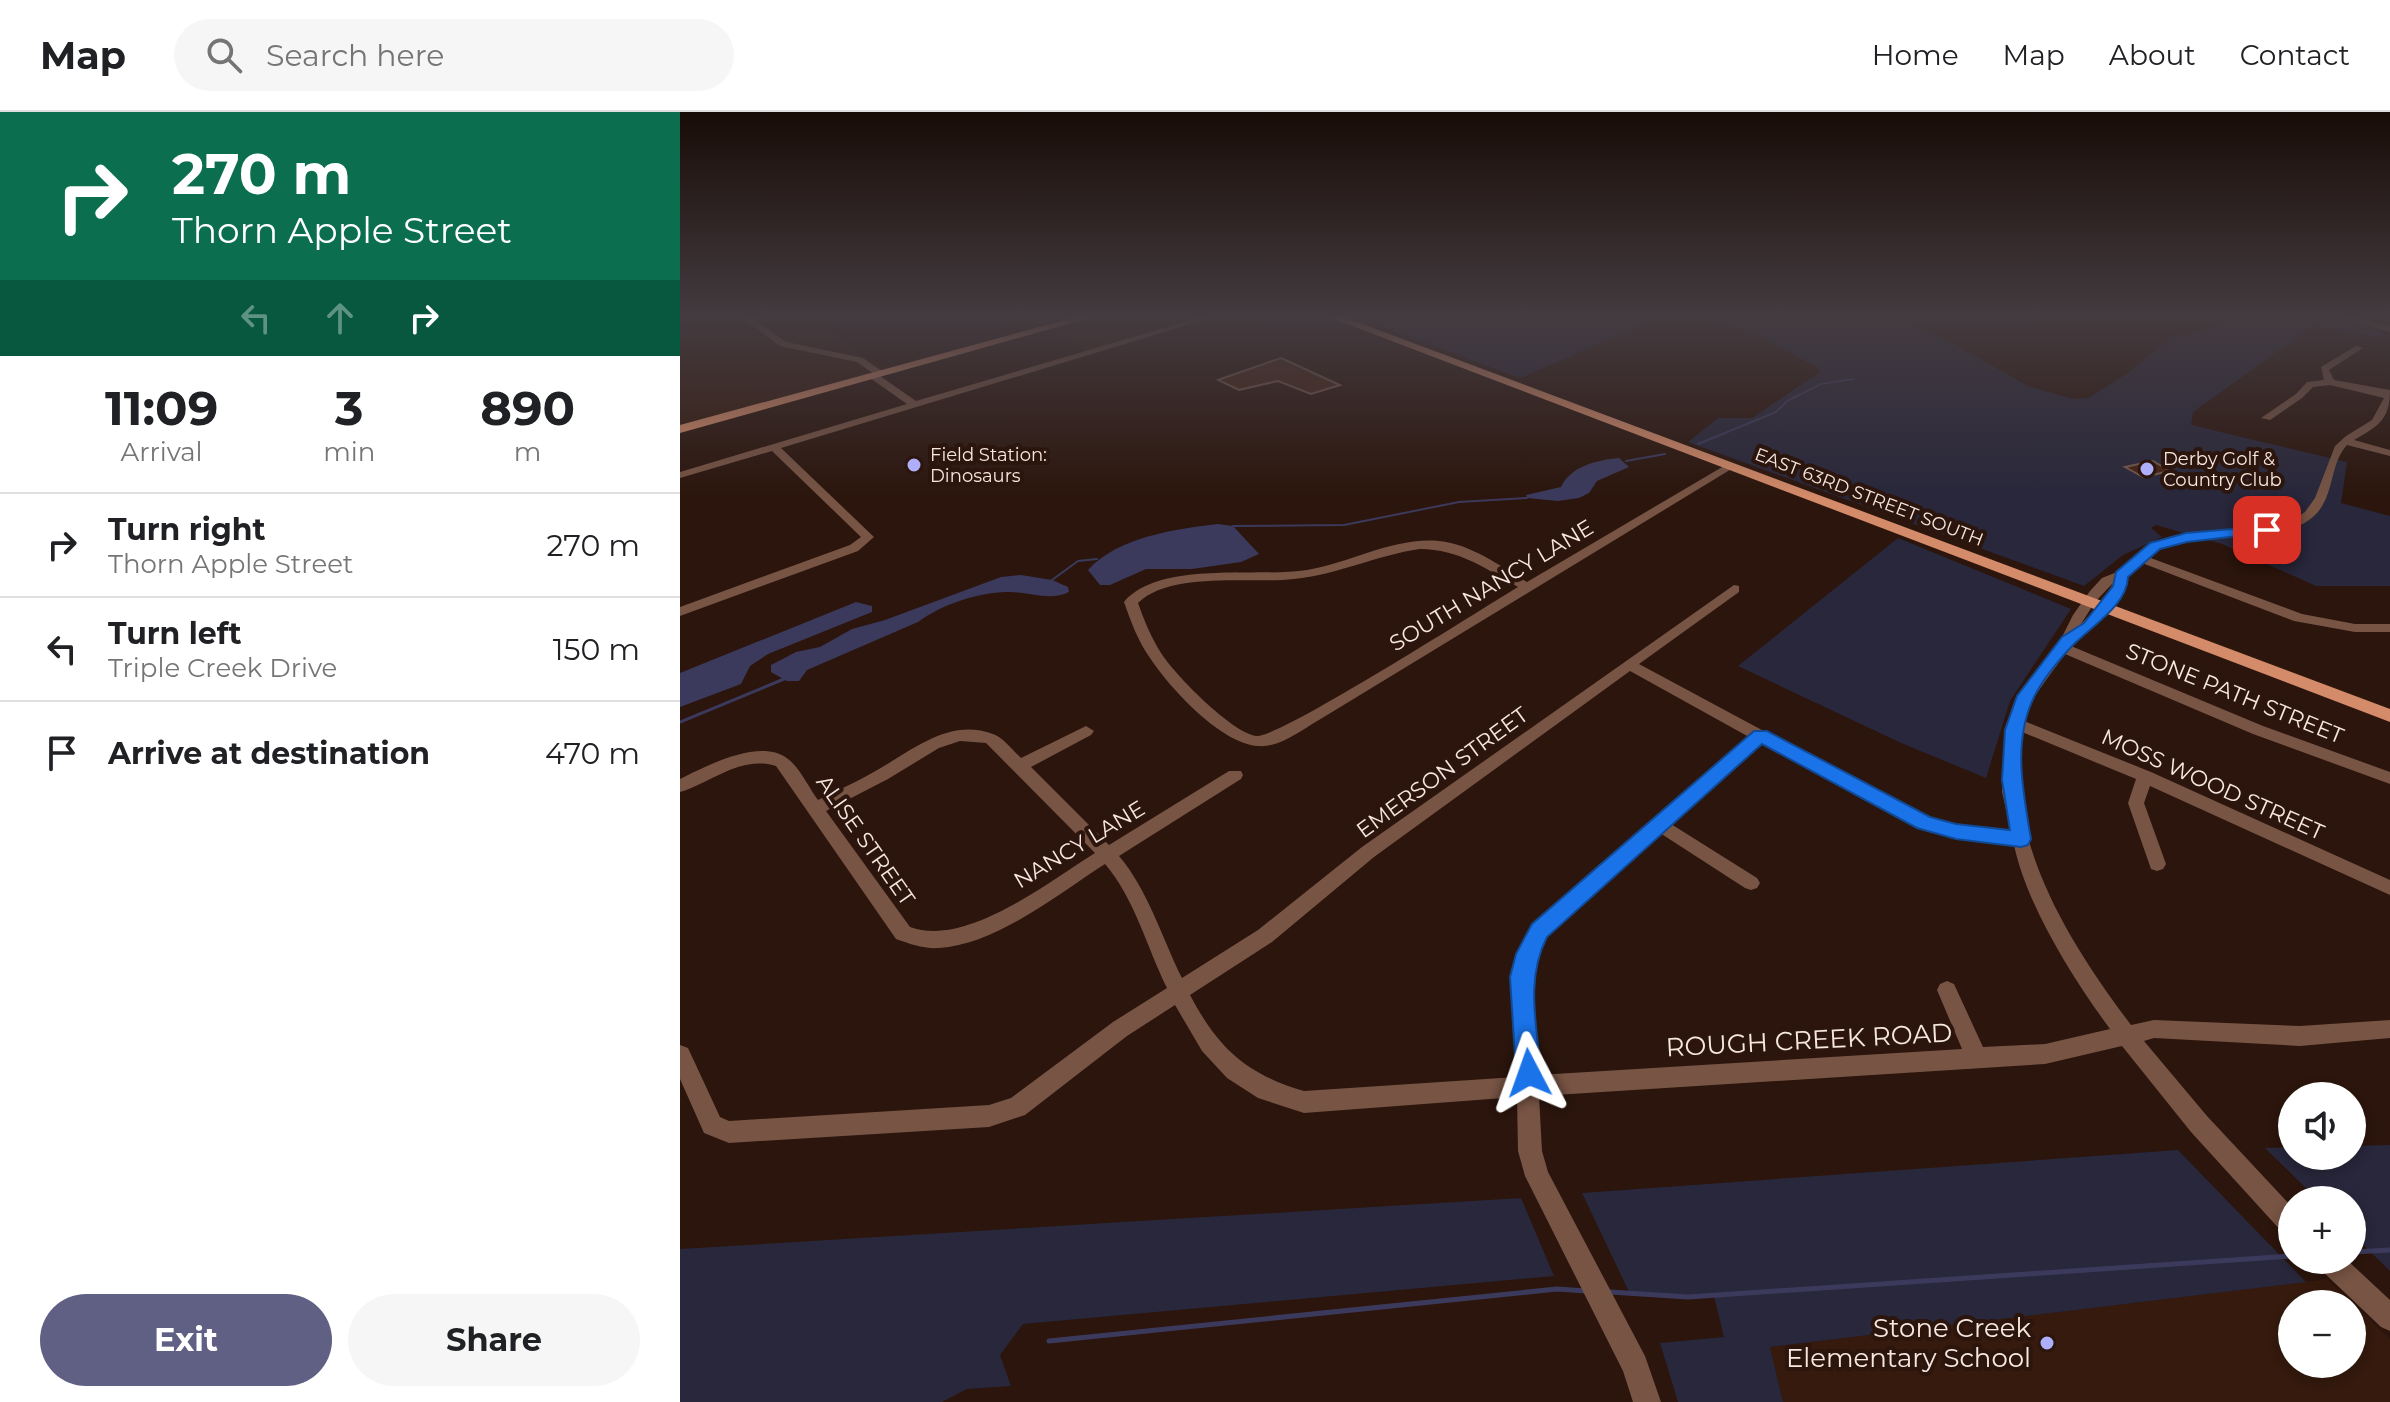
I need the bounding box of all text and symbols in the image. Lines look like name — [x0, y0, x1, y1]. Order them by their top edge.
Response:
search box — [174, 19, 734, 91]
text: Map — [40, 32, 126, 79]
icon: search — [202, 33, 246, 77]
text: Search here — [266, 37, 444, 74]
text: Home — [1872, 38, 1959, 72]
text: Map — [2003, 38, 2065, 72]
text: About — [2109, 38, 2196, 72]
text: Contact — [2240, 38, 2350, 72]
text: 270 m — [172, 140, 351, 208]
icon: right — [40, 144, 144, 248]
text: Thorn Apple Street — [172, 208, 512, 252]
icon: left — [234, 296, 278, 340]
icon: ahead — [318, 296, 362, 340]
icon: right — [402, 296, 446, 340]
text: 11:09 — [105, 379, 218, 437]
text: 3 — [335, 379, 363, 437]
text: 890 — [480, 379, 575, 437]
text: Arrival — [121, 436, 203, 468]
text: min — [323, 436, 375, 468]
text: m — [514, 436, 541, 468]
street label: EAST 63RD STREET SOUTH — [1752, 443, 1986, 551]
place label: Field Station: Dinosaurs — [930, 444, 1047, 487]
place label: Derby Golf & Country Club — [2163, 448, 2282, 491]
marker: Field Station: Dinosaurs — [905, 456, 923, 474]
marker: Derby Golf & Country Club — [2138, 460, 2156, 478]
pin — [2233, 496, 2301, 564]
icon: arrive — [2245, 508, 2289, 552]
text: Turn right — [108, 511, 265, 548]
street label: SOUTH NANCY LANE — [1384, 514, 1598, 657]
icon: right — [40, 523, 84, 567]
text: 270 m — [546, 527, 640, 564]
text: Thorn Apple Street — [108, 548, 353, 580]
text: Turn left — [108, 615, 241, 652]
icon: left — [40, 627, 84, 671]
text: 150 m — [553, 631, 640, 668]
street label: STONE PATH STREET — [2122, 637, 2348, 750]
text: Triple Creek Drive — [108, 652, 337, 684]
street label: EMERSON STREET — [1351, 701, 1534, 844]
street label: MOSS WOOD STREET — [2097, 723, 2329, 846]
icon: arrive — [40, 731, 84, 775]
text: Arrive at destination — [108, 735, 430, 772]
text: 470 m — [545, 735, 640, 772]
street label: ALISE STREET — [811, 770, 921, 911]
street label: NANCY LANE — [1009, 795, 1150, 894]
street label: ROUGH CREEK ROAD — [1665, 1017, 1953, 1063]
position arrow — [1487, 1031, 1571, 1115]
map controls — [2278, 1082, 2366, 1378]
button: sound — [2278, 1082, 2366, 1170]
button: + — [2278, 1186, 2366, 1274]
button: − — [2278, 1290, 2366, 1378]
button: Exit — [40, 1294, 332, 1386]
button: Share — [348, 1294, 640, 1386]
place label: Stone Creek Elementary School — [1786, 1312, 2031, 1374]
marker: Stone Creek Elementary School — [2038, 1334, 2056, 1352]

